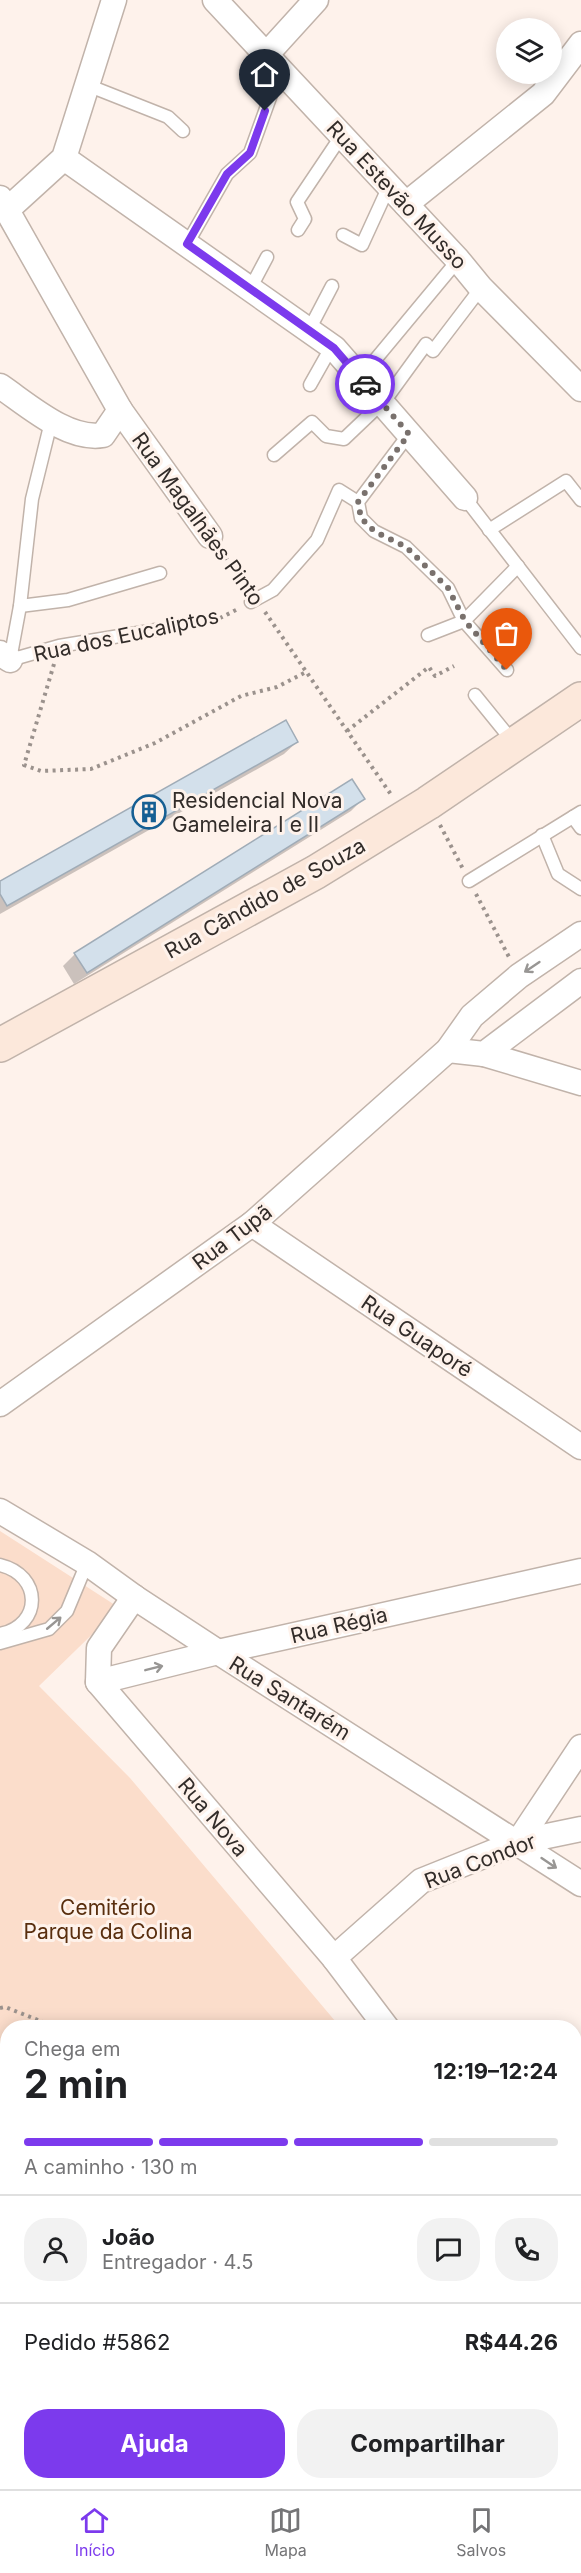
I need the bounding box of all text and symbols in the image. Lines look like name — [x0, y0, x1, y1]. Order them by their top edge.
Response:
map controls — [496, 18, 562, 84]
button: layers — [496, 18, 562, 84]
pin — [239, 49, 290, 111]
icon: home — [248, 58, 281, 91]
street label: Rua Estevão Musso — [322, 116, 472, 274]
courier — [335, 354, 395, 414]
icon: car — [349, 368, 382, 401]
street label: Rua Magalhães Pinto — [127, 428, 269, 610]
street label: Rua dos Eucaliptos — [31, 603, 221, 667]
pin — [481, 608, 532, 670]
icon: bag — [490, 617, 523, 650]
place label: Residencial Nova Gameleira I e II — [172, 788, 343, 837]
building icon: Residencial Nova Gameleira I e II — [131, 794, 167, 830]
street label: Rua Cândido de Souza — [160, 832, 370, 964]
one-way arrow — [525, 961, 541, 973]
street label: Rua Tupã — [187, 1199, 277, 1275]
street label: Rua Guaporé — [357, 1290, 477, 1382]
street label: Rua Régia — [288, 1602, 390, 1648]
one-way arrow — [46, 1616, 61, 1630]
street label: Rua Santarém — [225, 1651, 355, 1745]
one-way arrow — [145, 1661, 164, 1673]
street label: Rua Nova — [173, 1773, 253, 1861]
street label: Rua Condor — [421, 1828, 539, 1894]
one-way arrow — [541, 1857, 557, 1869]
park label: Cemitério Parque da Colina — [23, 1895, 193, 1944]
text: Chega em — [24, 2037, 120, 2061]
text: 12:19–12:24 — [433, 2058, 558, 2084]
text: 2 min — [24, 2060, 128, 2107]
text: A caminho · 130 m — [24, 2155, 198, 2179]
button: person — [24, 2218, 87, 2281]
button: chat — [417, 2218, 480, 2281]
button: phone — [495, 2218, 558, 2281]
text: João — [102, 2224, 155, 2250]
text: Entregador · 4.5 — [102, 2250, 253, 2274]
text: Pedido #5862 — [24, 2329, 170, 2355]
text: R$44.26 — [465, 2329, 558, 2355]
button: Ajuda — [24, 2409, 285, 2478]
button: Compartilhar — [297, 2409, 558, 2478]
tab: Início — [75, 2504, 115, 2560]
tab: Mapa — [264, 2504, 307, 2560]
tab: Salvos — [456, 2504, 506, 2560]

